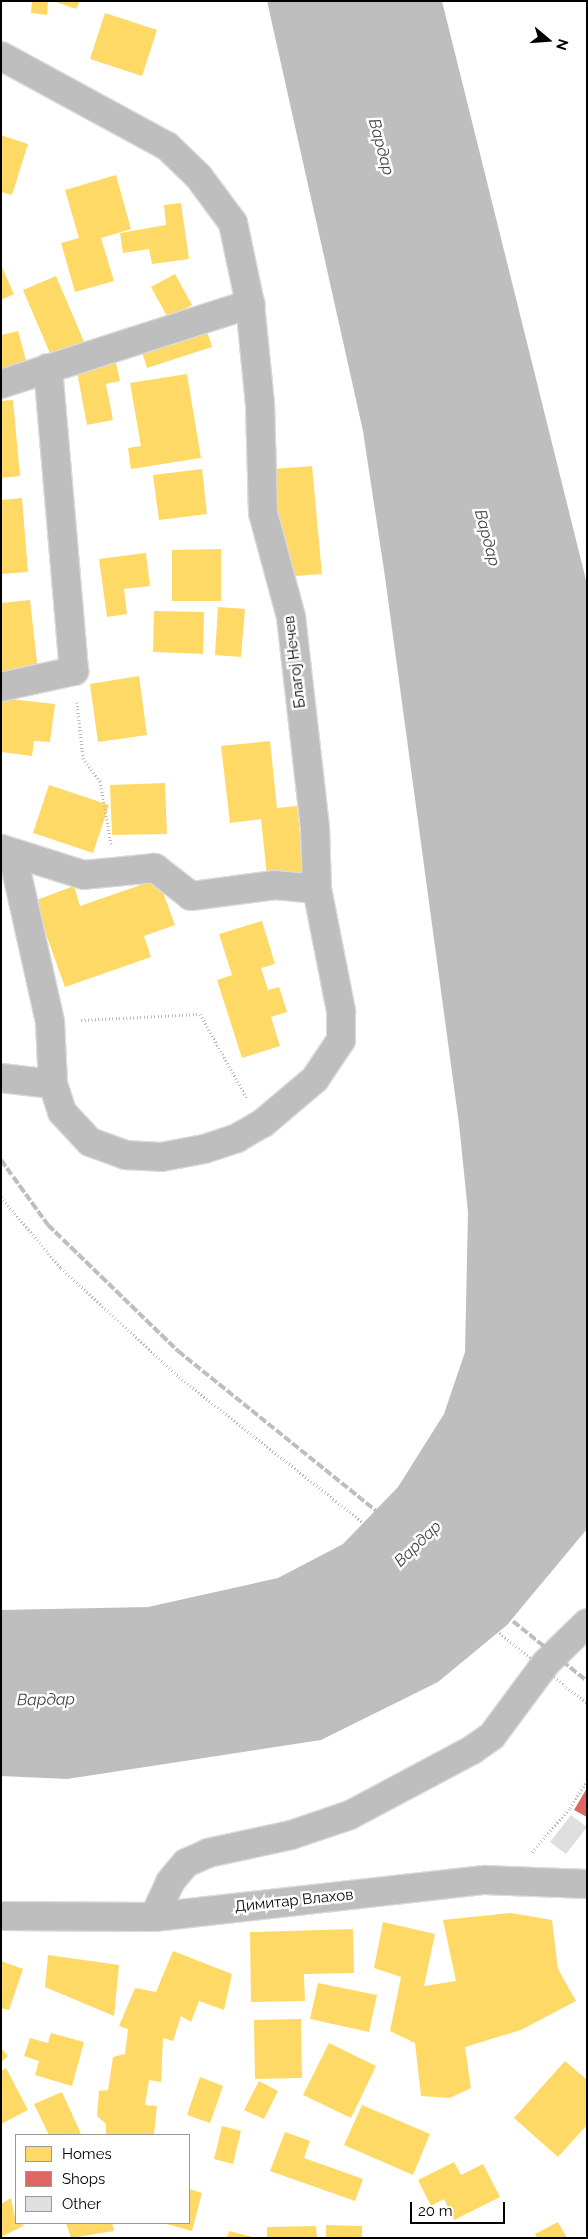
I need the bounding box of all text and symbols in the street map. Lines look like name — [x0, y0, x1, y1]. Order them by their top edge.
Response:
north arrow — [523, 15, 573, 65]
text: N — [553, 37, 572, 52]
water label: Вардар — [364, 117, 398, 177]
water label: Вардар — [470, 508, 504, 568]
street label: Благој Нечев — [280, 615, 310, 709]
water label: Вардар — [390, 1517, 446, 1571]
water label: Вардар — [17, 1690, 75, 1710]
street label: Димитар Влахов — [234, 1886, 354, 1916]
legend — [15, 2134, 190, 2224]
text: Homes — [62, 2145, 112, 2163]
text: Shops — [62, 2170, 105, 2188]
scale bar — [413, 2192, 508, 2224]
text: Other — [62, 2195, 101, 2213]
text: 20 m — [418, 2202, 453, 2220]

